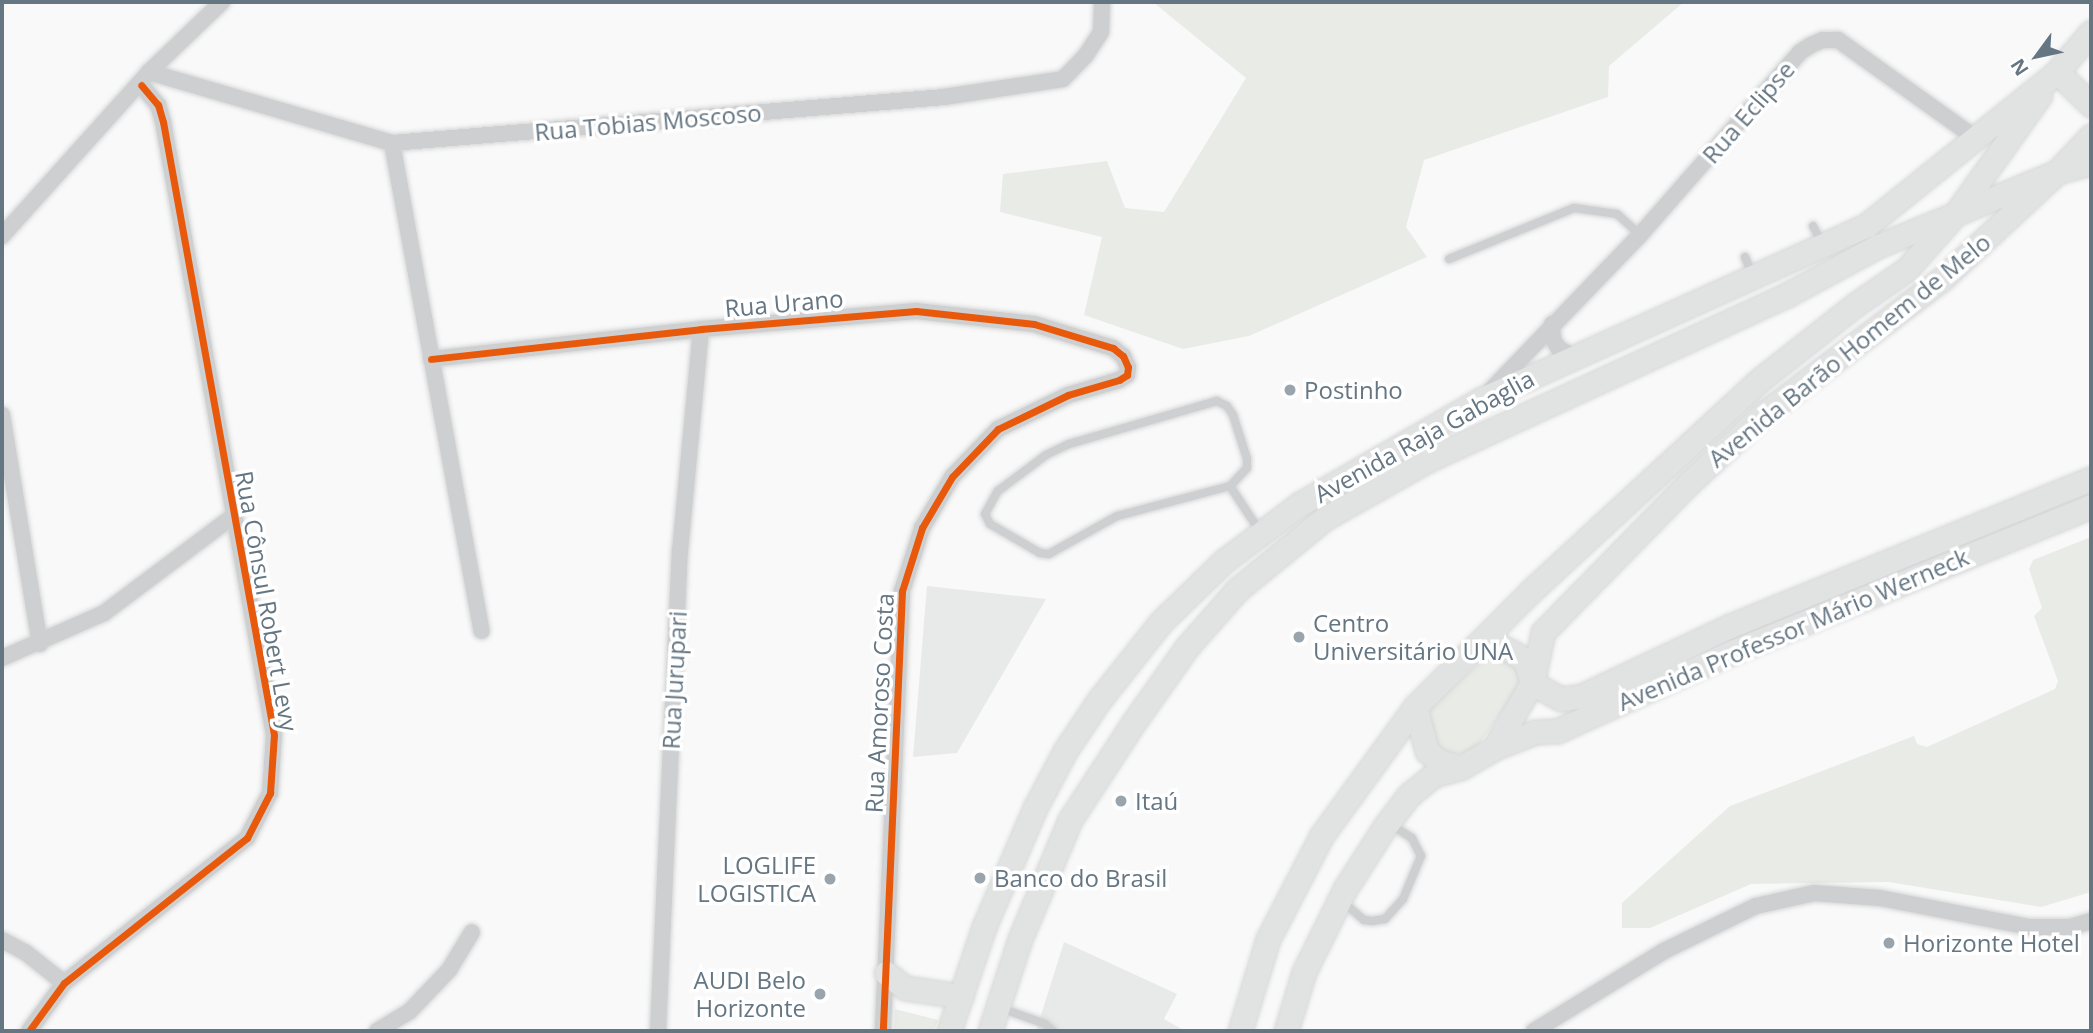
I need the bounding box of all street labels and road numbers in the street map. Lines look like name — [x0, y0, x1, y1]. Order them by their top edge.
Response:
street label: Rua Eclipse — [1696, 55, 1800, 169]
street label: Rua Tobias Moscoso — [533, 98, 763, 146]
street label: Avenida Barão Homem de Melo — [1702, 227, 1996, 473]
street label: Rua Urano — [724, 283, 844, 323]
street label: Avenida Raja Gabaglia — [1309, 364, 1539, 508]
street label: Rua Cônsul Robert Levy — [230, 469, 304, 733]
street label: Avenida Professor Mário Werneck — [1613, 542, 1973, 716]
street label: Rua Amoroso Costa — [859, 592, 899, 814]
street label: Rua Jurupari — [656, 610, 692, 750]

